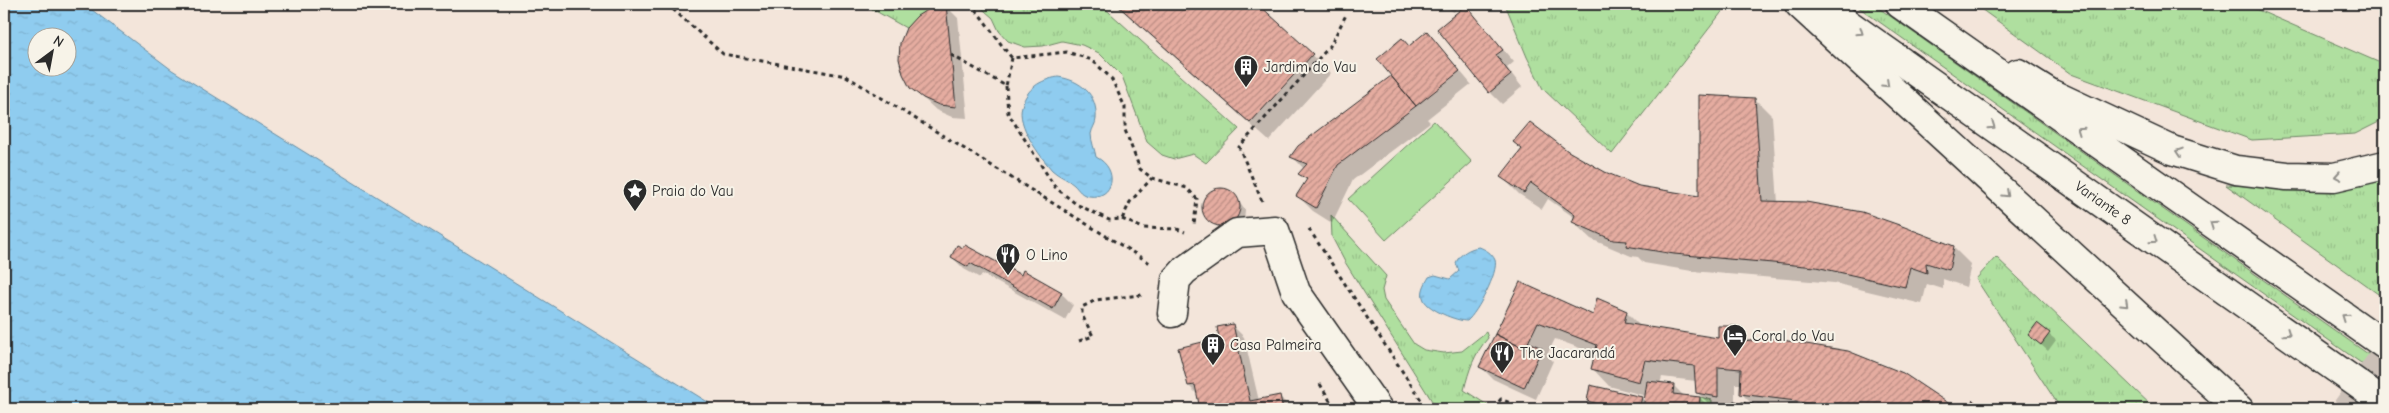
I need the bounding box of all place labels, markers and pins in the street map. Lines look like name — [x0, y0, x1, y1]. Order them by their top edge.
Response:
building icon: Jardim do Vau — [1233, 54, 1259, 88]
place label: Jardim do Vau — [1264, 58, 1356, 76]
place icon: Praia do Vau — [622, 178, 648, 212]
place label: Praia do Vau — [652, 182, 733, 200]
restaurant icon: O Lino — [995, 242, 1021, 276]
place label: O Lino — [1026, 246, 1068, 264]
hotel icon: Coral do Vau — [1722, 323, 1748, 357]
place label: Coral do Vau — [1752, 327, 1834, 345]
building icon: Casa Palmeira — [1200, 332, 1226, 366]
place label: Casa Palmeira — [1230, 336, 1321, 354]
restaurant icon: The Jacarandá — [1489, 340, 1515, 374]
place label: The Jacarandá — [1520, 344, 1615, 362]

